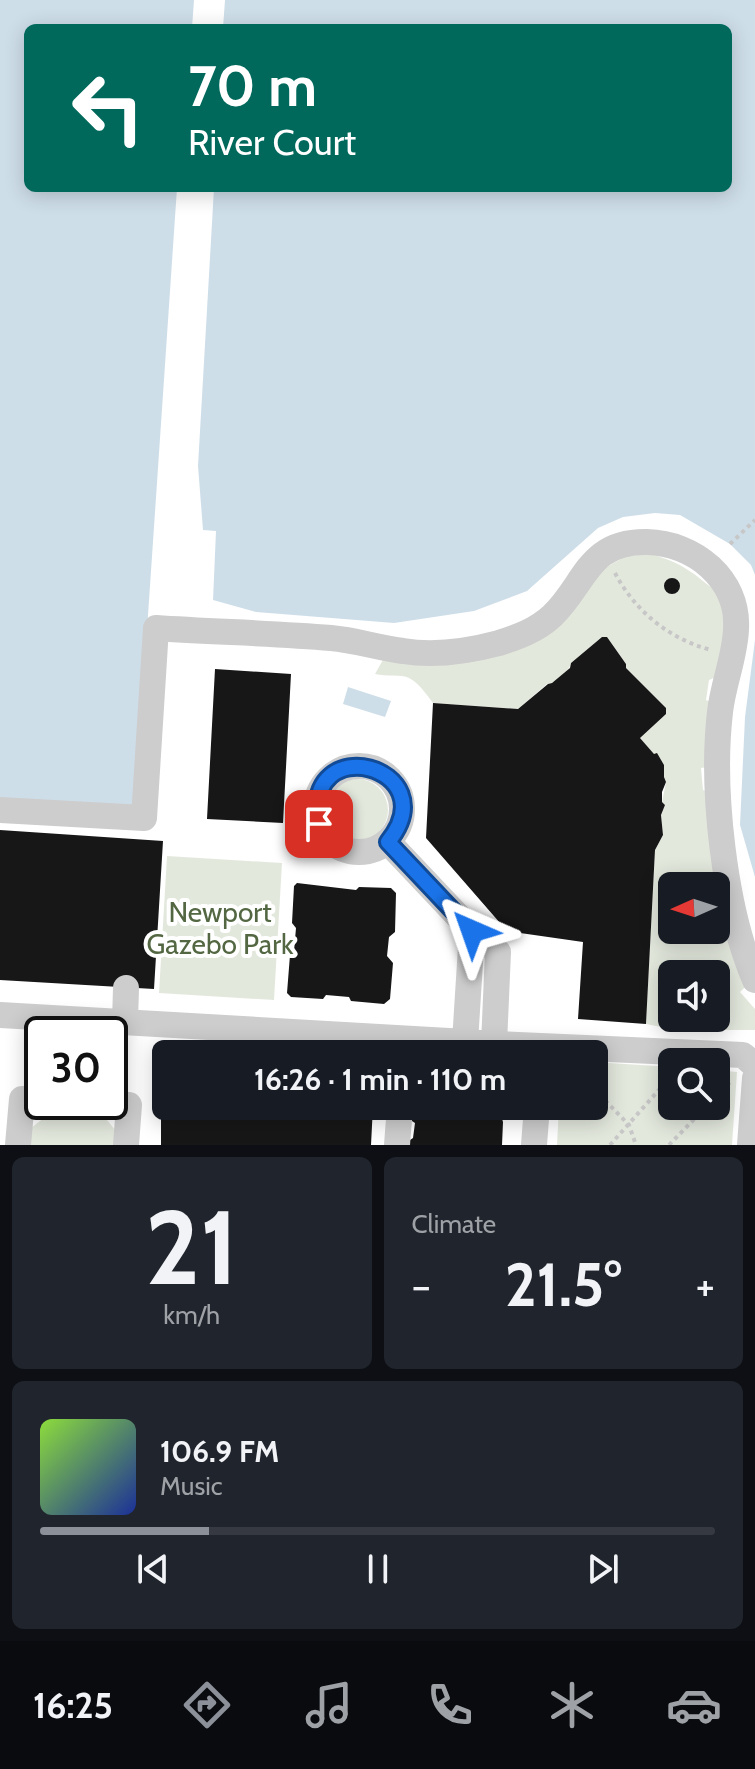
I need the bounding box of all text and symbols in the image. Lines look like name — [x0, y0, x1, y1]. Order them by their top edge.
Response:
text: 70 m — [188, 52, 317, 120]
icon: left — [56, 56, 160, 160]
text: River Court — [188, 120, 356, 164]
pin — [285, 790, 353, 858]
icon: arrive — [297, 802, 341, 846]
north arrow — [658, 872, 730, 944]
map controls — [658, 872, 730, 1120]
position arrow — [430, 889, 514, 973]
park label: Newport Gazebo Park — [146, 895, 294, 961]
button: sound — [658, 960, 730, 1032]
speed limit sign: 30 — [24, 1016, 128, 1120]
button: search — [658, 1048, 730, 1120]
text: 16:26 · 1 min · 110 m — [254, 1061, 506, 1098]
text: 21 — [145, 1184, 238, 1310]
text: Climate — [412, 1208, 496, 1240]
text: 21.5° — [505, 1248, 622, 1321]
text: − — [412, 1259, 431, 1312]
text: + — [696, 1259, 715, 1312]
text: km/h — [163, 1299, 220, 1331]
text: 106.9 FM — [160, 1433, 279, 1470]
text: Music — [160, 1470, 223, 1502]
icon: previous — [131, 1547, 175, 1591]
icon: pause — [356, 1547, 400, 1591]
icon: next — [581, 1547, 625, 1591]
icon: directions — [179, 1677, 235, 1733]
icon: music — [301, 1677, 357, 1733]
icon: phone — [422, 1677, 478, 1733]
icon: climate — [544, 1677, 600, 1733]
icon: car — [666, 1677, 722, 1733]
text: 16:25 — [33, 1683, 113, 1727]

